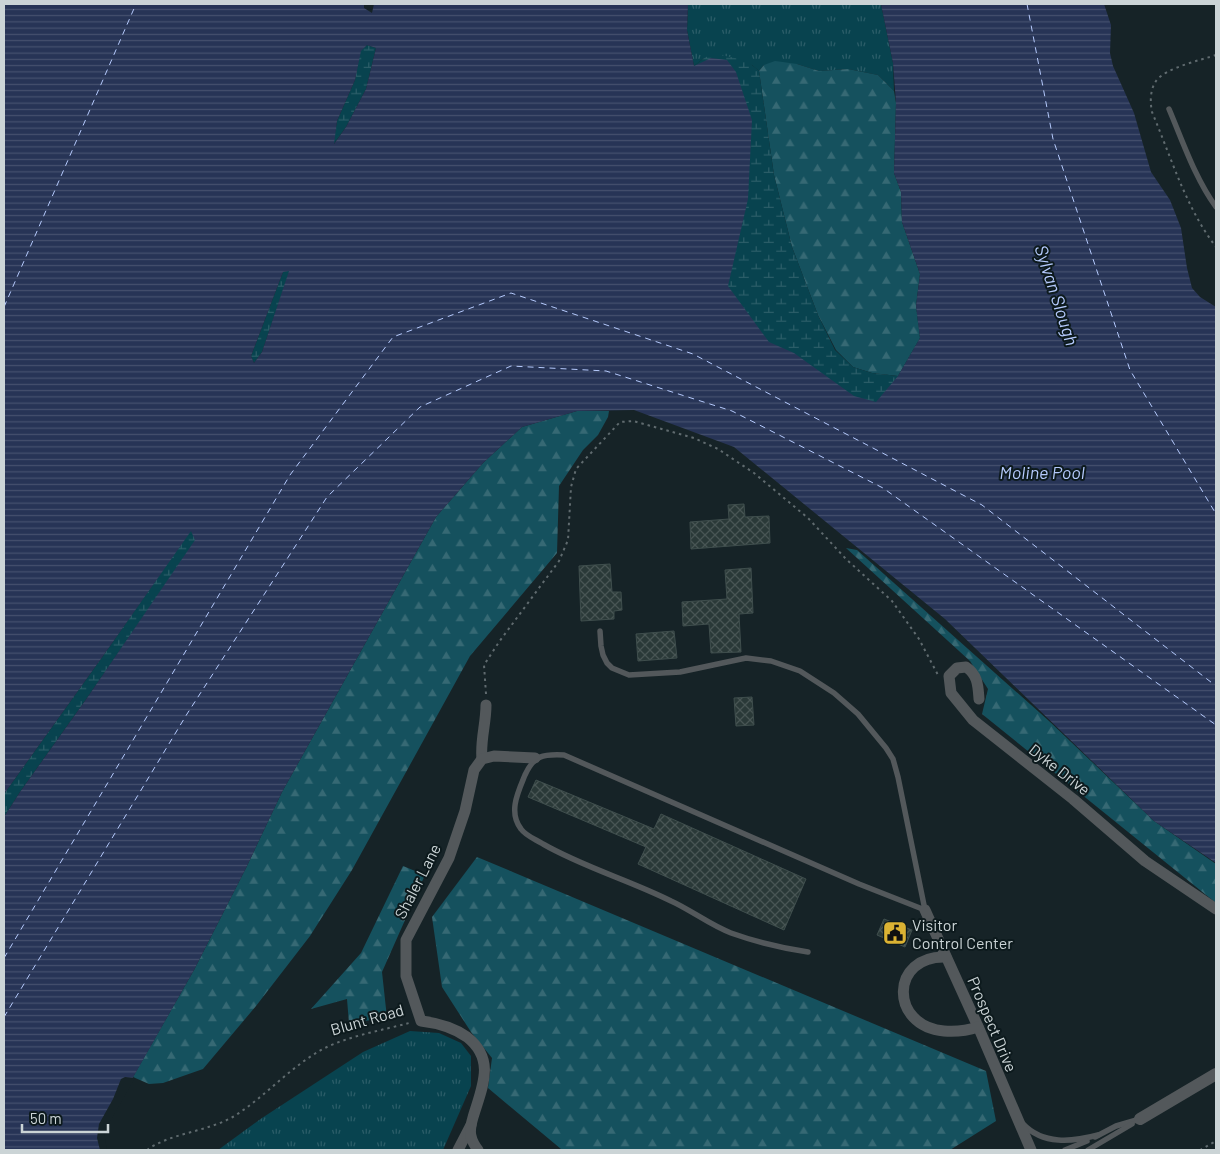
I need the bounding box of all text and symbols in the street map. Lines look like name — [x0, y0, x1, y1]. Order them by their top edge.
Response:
water label: Sylvan Slough — [1030, 242, 1084, 348]
water label: Moline Pool — [999, 461, 1085, 483]
street label: Dyke Drive — [1026, 739, 1094, 799]
street label: Shaler Lane — [390, 840, 444, 922]
place label: Visitor Control Center — [912, 915, 1013, 952]
public building icon: Visitor Control Center — [882, 920, 908, 946]
street label: Prospect Drive — [964, 973, 1022, 1075]
street label: Blunt Road — [328, 999, 406, 1039]
scale bar — [22, 1102, 109, 1134]
text: 50 m — [30, 1109, 62, 1127]

